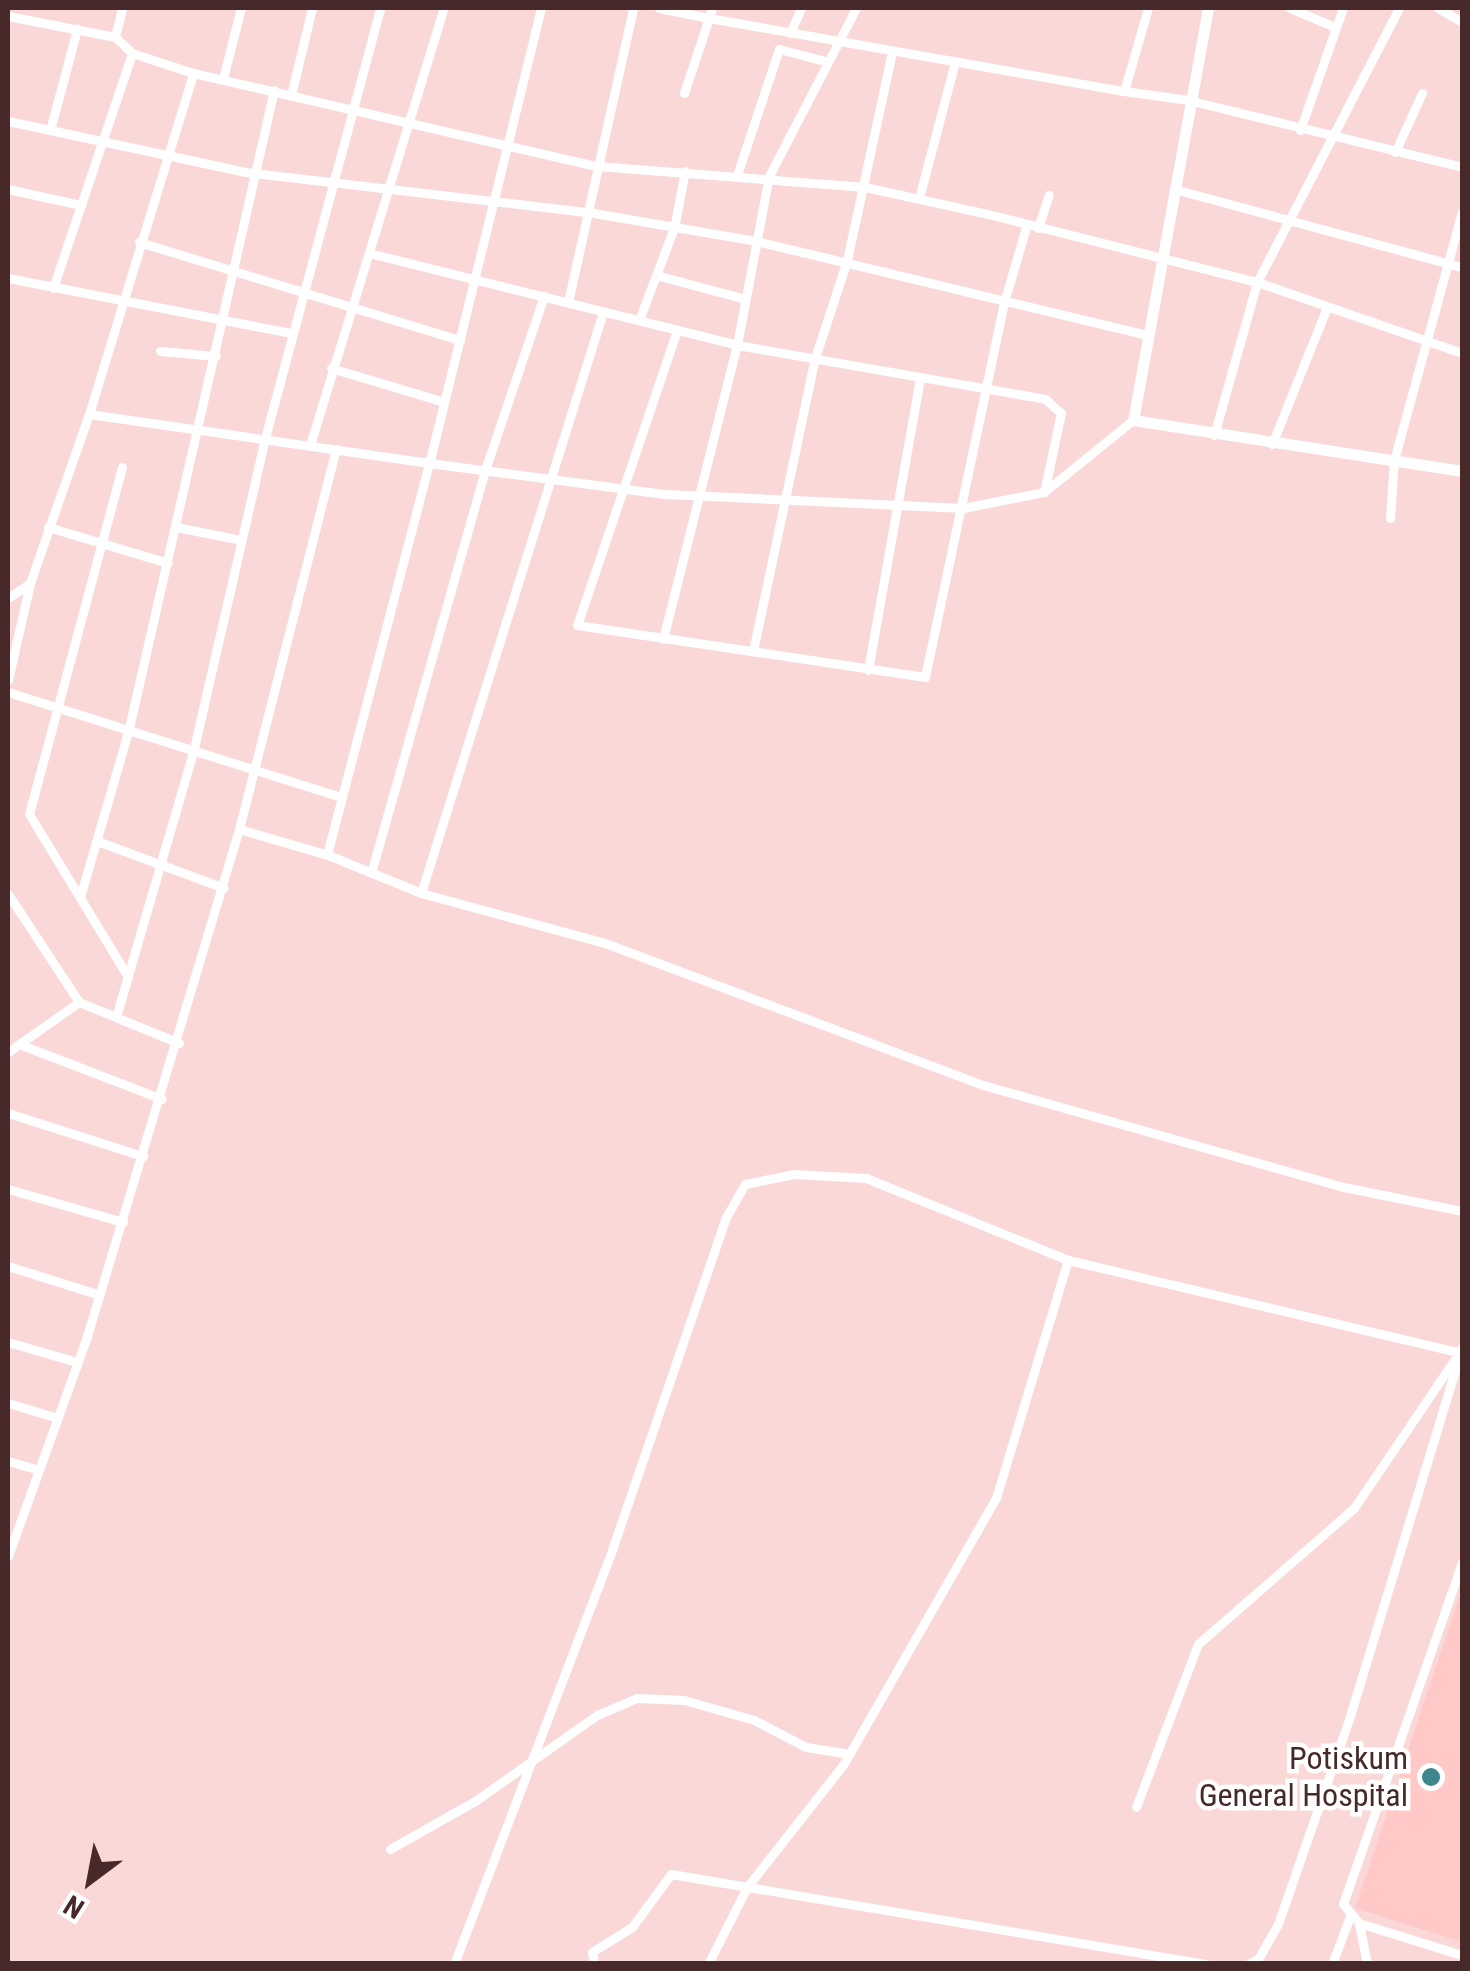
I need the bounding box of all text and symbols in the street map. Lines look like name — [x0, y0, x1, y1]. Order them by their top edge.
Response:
place label: Potiskum General Hospital — [1199, 1740, 1408, 1815]
marker: Potiskum General Hospital — [1418, 1764, 1444, 1790]
north arrow — [40, 1831, 140, 1931]
text: N — [58, 1888, 90, 1925]

